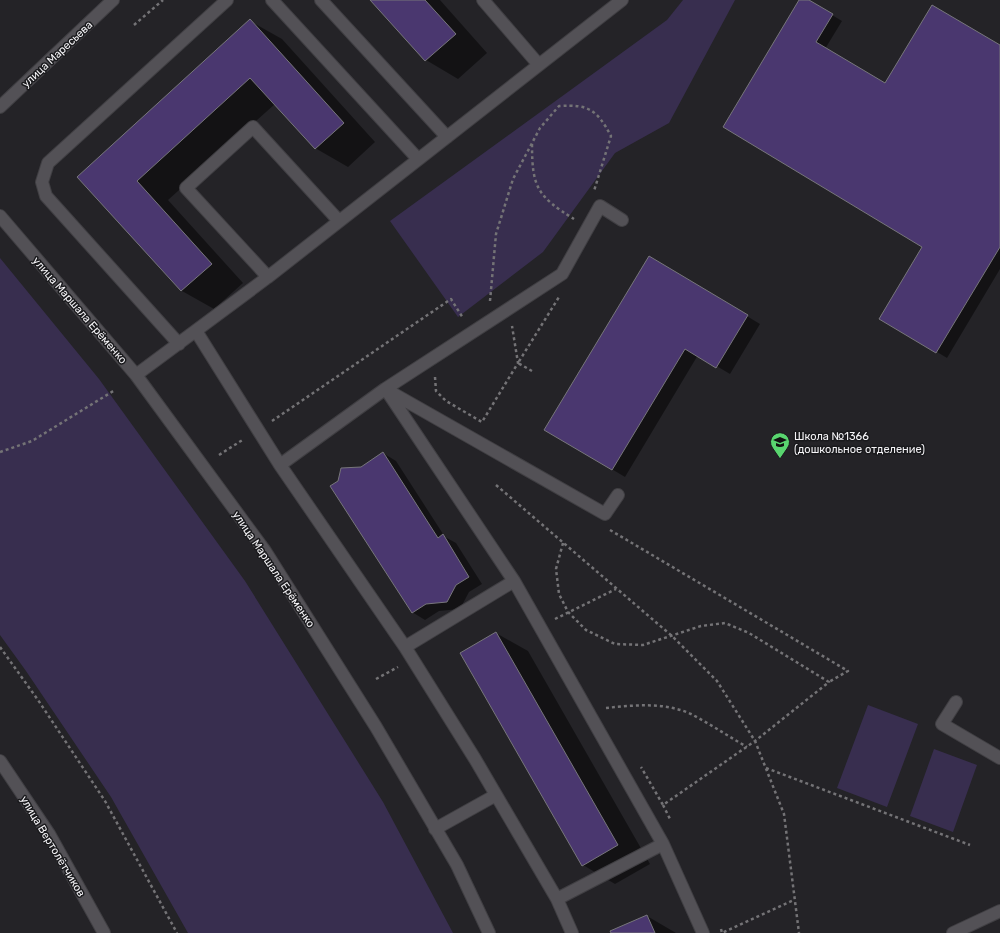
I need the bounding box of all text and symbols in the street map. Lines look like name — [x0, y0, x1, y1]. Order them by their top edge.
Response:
street label: улица Маресьева — [19, 18, 95, 90]
street label: улица Маршала Ерёменко — [30, 254, 130, 366]
place label: Школа №1366 (дошкольное отделение) — [794, 430, 925, 456]
school or university icon: Школа №1366 (дошкольное отделение) — [769, 431, 791, 459]
street label: улица Маршала Ерёменко — [230, 509, 317, 630]
street label: улица Вертолётчиков — [17, 794, 88, 899]

